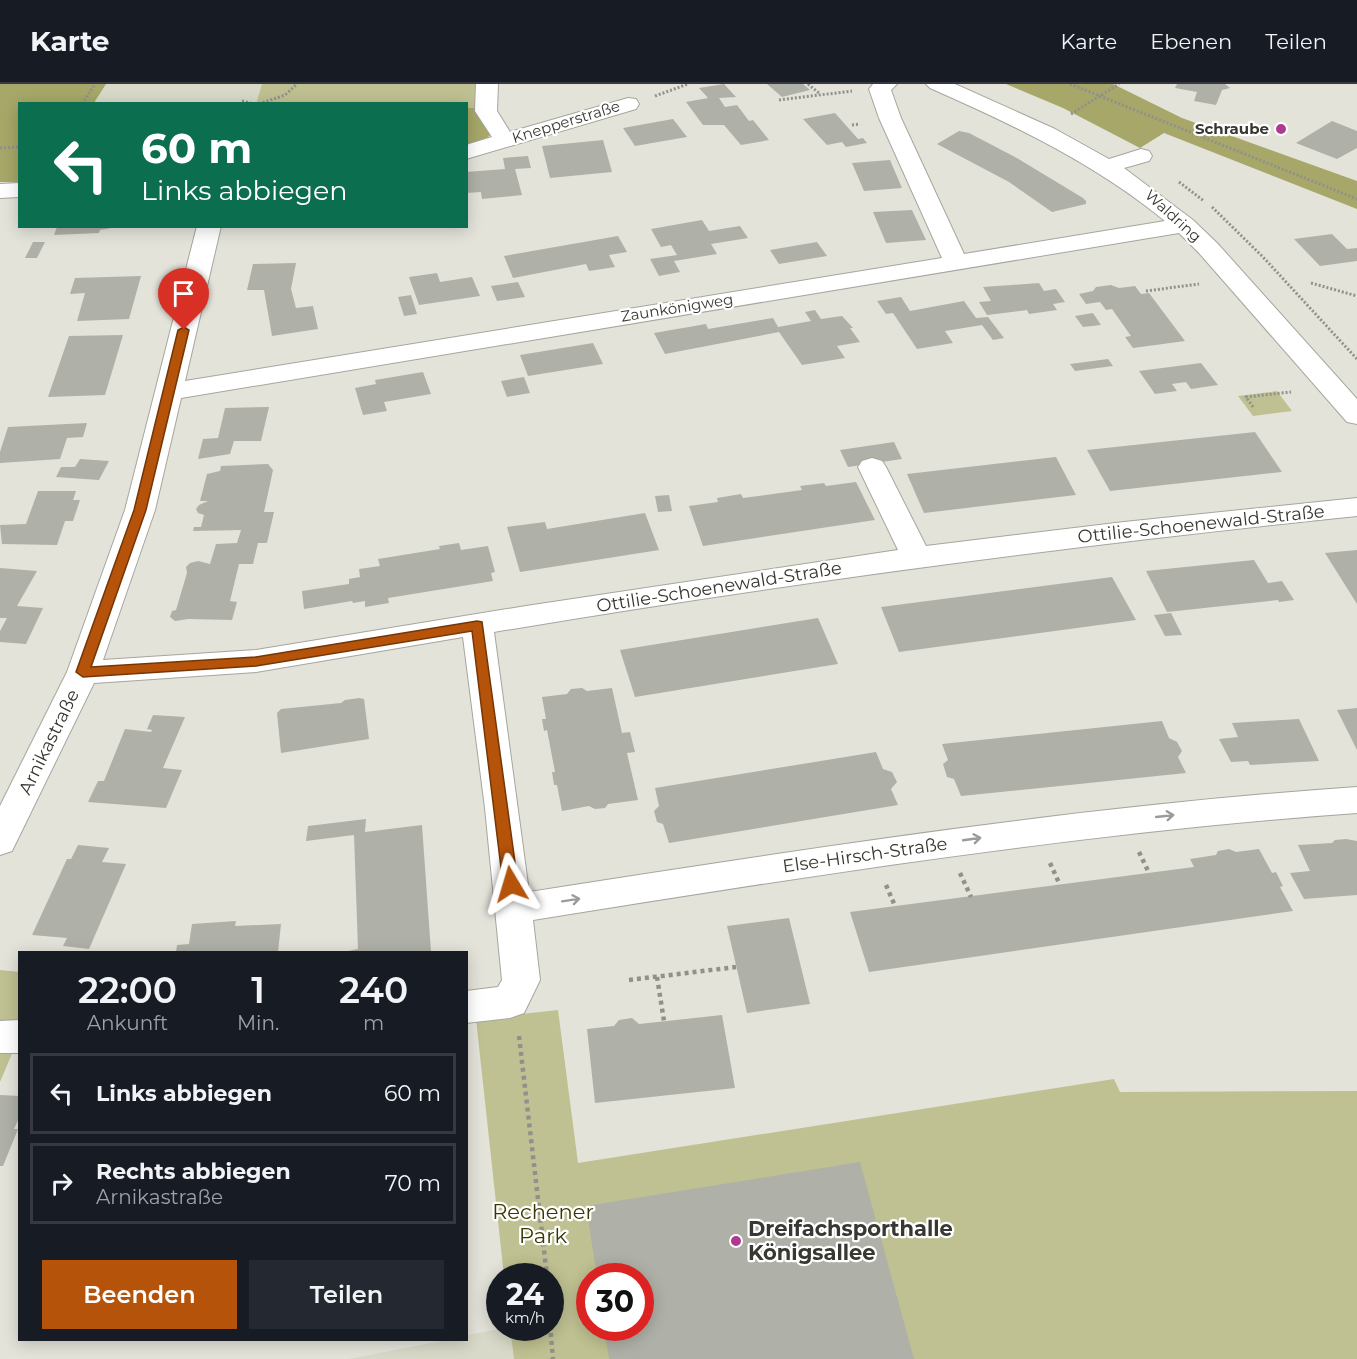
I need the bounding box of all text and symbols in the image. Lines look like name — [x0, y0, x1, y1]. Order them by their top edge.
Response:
text: Karte — [30, 24, 110, 58]
text: Karte — [1061, 29, 1117, 54]
text: Ebenen — [1150, 29, 1232, 54]
text: Teilen — [1265, 29, 1327, 54]
street label: Knepperstraße — [510, 96, 622, 147]
place label: Schraube — [1195, 119, 1269, 138]
text: 60 m — [141, 122, 252, 174]
marker: Schraube — [1274, 122, 1288, 136]
icon: left — [42, 126, 120, 204]
text: Links abbiegen — [141, 174, 348, 207]
street label: Waldring — [1141, 185, 1205, 246]
pin — [158, 268, 209, 330]
icon: arrive — [167, 277, 200, 310]
street label: Zaunkönigweg — [619, 289, 735, 326]
street label: Ottilie-Schoenewald-Straße — [1077, 500, 1326, 548]
street label: Ottilie-Schoenewald-Straße — [595, 557, 843, 617]
street label: Arnikastraße — [14, 686, 84, 798]
one-way arrow — [1155, 811, 1175, 822]
street label: Else-Hirsch-Straße — [781, 833, 949, 877]
one-way arrow — [961, 833, 981, 844]
position arrow — [479, 852, 543, 916]
one-way arrow — [561, 895, 581, 906]
text: 22:00 — [78, 968, 177, 1012]
text: 1 — [251, 968, 265, 1012]
text: 240 — [339, 968, 408, 1012]
text: Ankunft — [87, 1011, 168, 1035]
text: Min. — [237, 1011, 279, 1035]
text: m — [363, 1011, 384, 1035]
icon: left — [45, 1077, 78, 1110]
text: Links abbiegen — [96, 1080, 272, 1107]
text: 60 m — [384, 1080, 441, 1107]
text: Rechts abbiegen — [96, 1158, 291, 1185]
icon: right — [45, 1167, 78, 1200]
text: 70 m — [385, 1170, 441, 1197]
text: Arnikastraße — [96, 1185, 223, 1209]
park label: Rechener Park — [492, 1199, 594, 1248]
place label: Dreifachsporthalle Königsallee — [748, 1216, 953, 1265]
marker: Dreifachsporthalle Königsallee — [729, 1234, 743, 1248]
button: Beenden — [42, 1260, 237, 1329]
button: Teilen — [249, 1260, 444, 1329]
speed limit sign: 30 — [576, 1263, 654, 1341]
text: 24 — [506, 1276, 544, 1313]
text: km/h — [505, 1308, 545, 1327]

